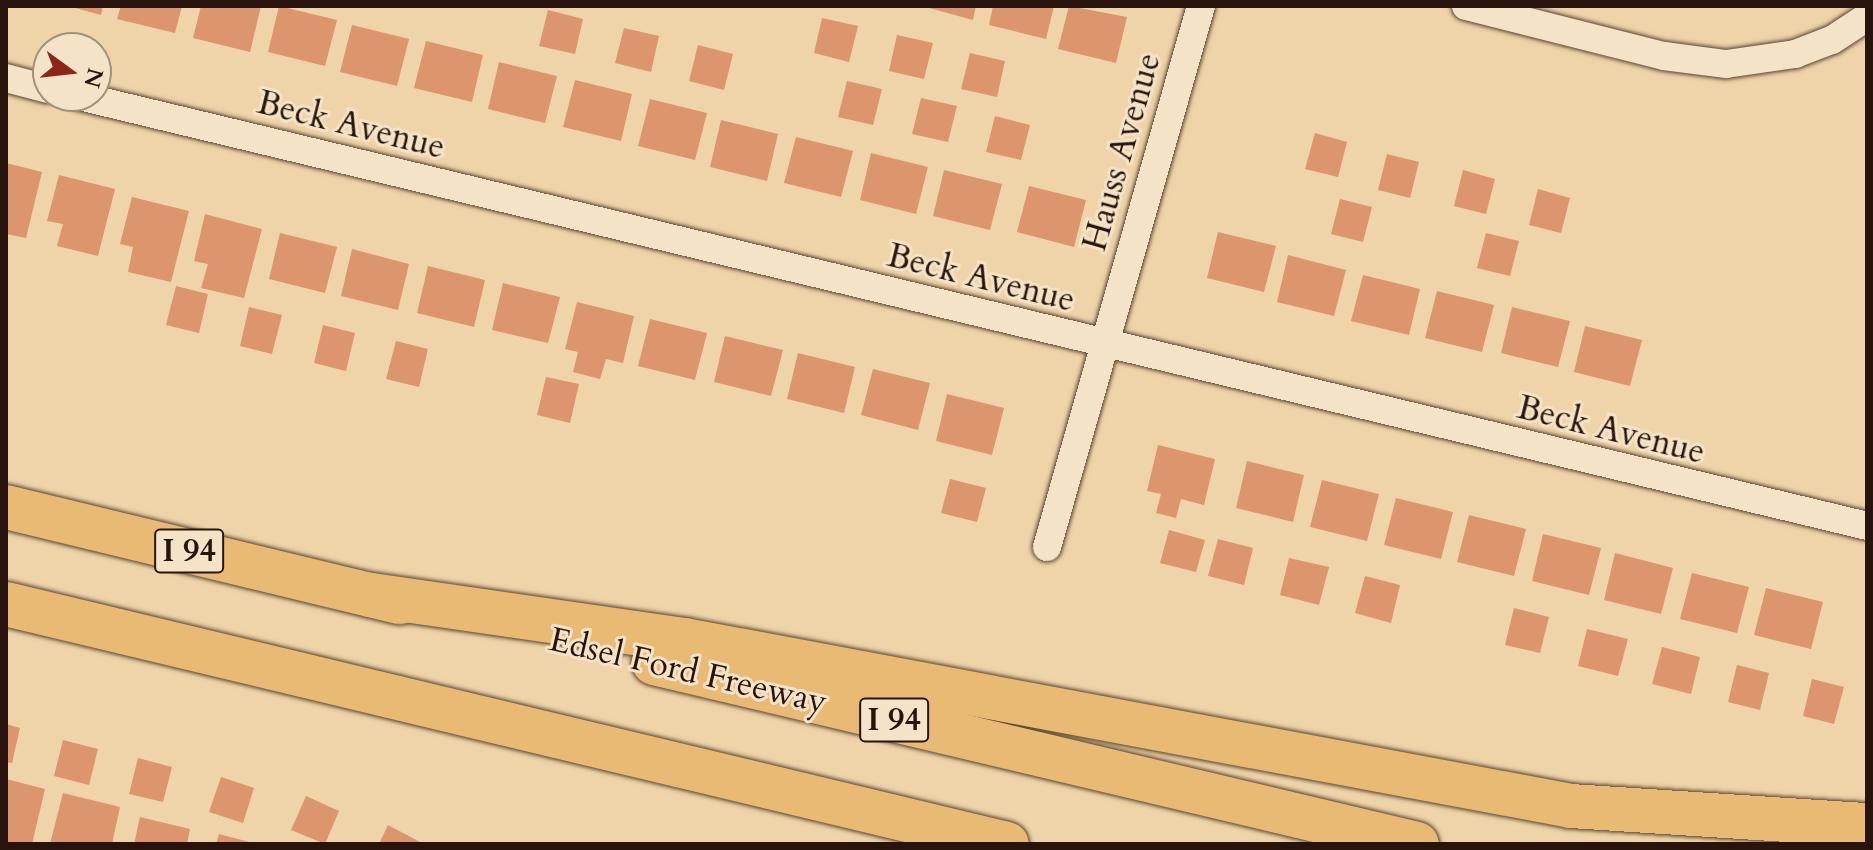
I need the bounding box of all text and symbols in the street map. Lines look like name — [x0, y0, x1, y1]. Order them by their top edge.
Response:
north arrow — [32, 32, 112, 112]
street label: Hauss Avenue — [1074, 48, 1170, 256]
text: N — [76, 65, 110, 91]
street label: Beck Avenue — [253, 82, 449, 168]
street label: Beck Avenue — [883, 235, 1079, 321]
street label: Beck Avenue — [1513, 387, 1709, 473]
road number: I 94 — [153, 523, 225, 579]
street label: Edsel Ford Freeway — [545, 619, 831, 723]
road number: I 94 — [858, 692, 930, 748]

